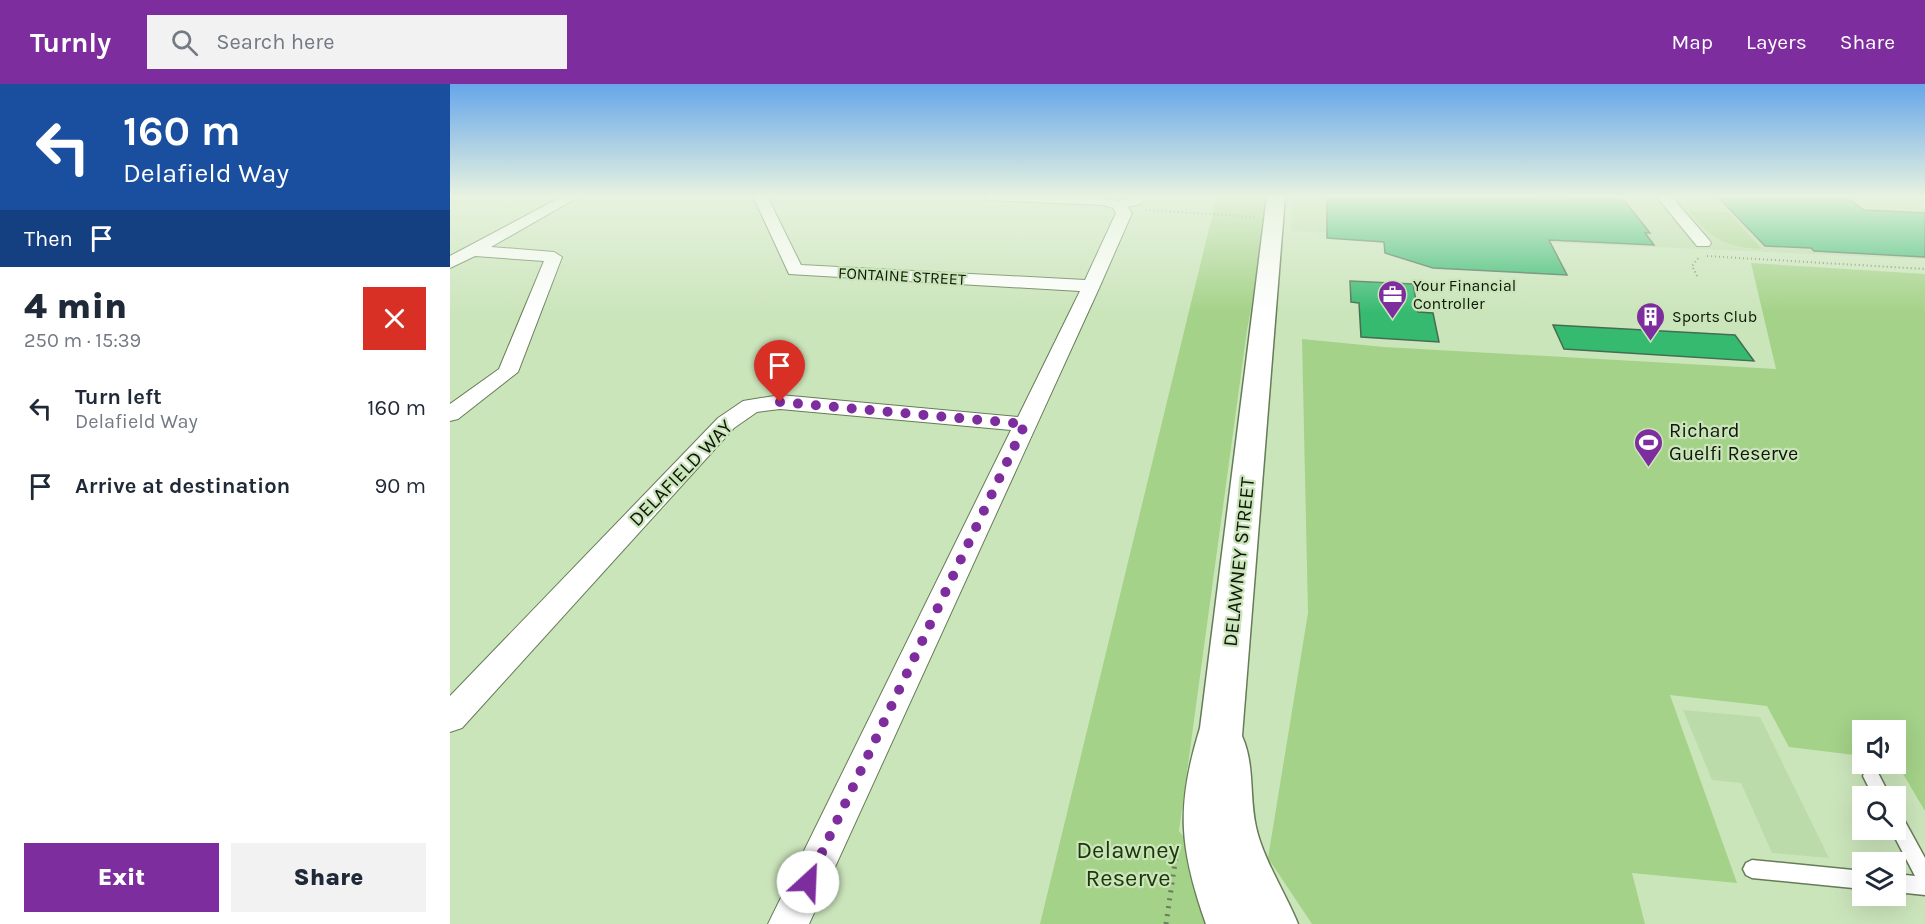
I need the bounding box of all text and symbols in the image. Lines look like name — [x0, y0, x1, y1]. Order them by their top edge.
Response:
search box — [147, 15, 567, 69]
text: Turnly — [30, 26, 111, 59]
icon: search — [168, 26, 201, 59]
text: Search here — [216, 29, 335, 55]
text: Map — [1671, 30, 1713, 54]
text: Layers — [1746, 30, 1807, 54]
text: Share — [1840, 30, 1895, 54]
text: 160 m — [123, 106, 241, 156]
icon: left — [24, 108, 102, 186]
text: Delafield Way — [123, 157, 289, 189]
icon: arrive — [85, 222, 118, 255]
text: Then — [24, 226, 73, 252]
street label: FONTAINE STREET — [838, 263, 966, 289]
place label: Your Financial Controller — [1413, 276, 1516, 313]
office icon: Your Financial Controller — [1376, 278, 1408, 320]
text: 4 min — [24, 285, 127, 327]
button: close — [363, 287, 426, 350]
building icon: Sports Club — [1635, 300, 1667, 342]
place label: Sports Club — [1672, 307, 1757, 326]
text: 250 m · 15:39 — [24, 329, 141, 352]
pin — [754, 340, 805, 402]
icon: arrive — [763, 349, 796, 382]
text: Turn left — [75, 384, 162, 410]
icon: left — [24, 392, 57, 425]
text: 160 m — [367, 395, 426, 421]
text: Delafield Way — [75, 410, 198, 433]
street label: DELAFIELD WAY — [624, 415, 738, 531]
place label: Richard Guelfi Reserve — [1669, 419, 1798, 465]
sports icon: Richard Guelfi Reserve — [1632, 426, 1664, 468]
icon: arrive — [24, 470, 57, 503]
text: Arrive at destination — [75, 473, 290, 499]
text: 90 m — [374, 473, 426, 499]
street label: DELAWNEY STREET — [1219, 476, 1259, 648]
map controls — [1852, 720, 1906, 906]
button: sound — [1852, 720, 1906, 774]
button: search — [1852, 786, 1906, 840]
park label: Delawney Reserve — [1076, 836, 1180, 892]
button: Exit — [24, 843, 219, 912]
button: Share — [231, 843, 426, 912]
position arrow — [776, 850, 840, 914]
button: layers — [1852, 852, 1906, 906]

